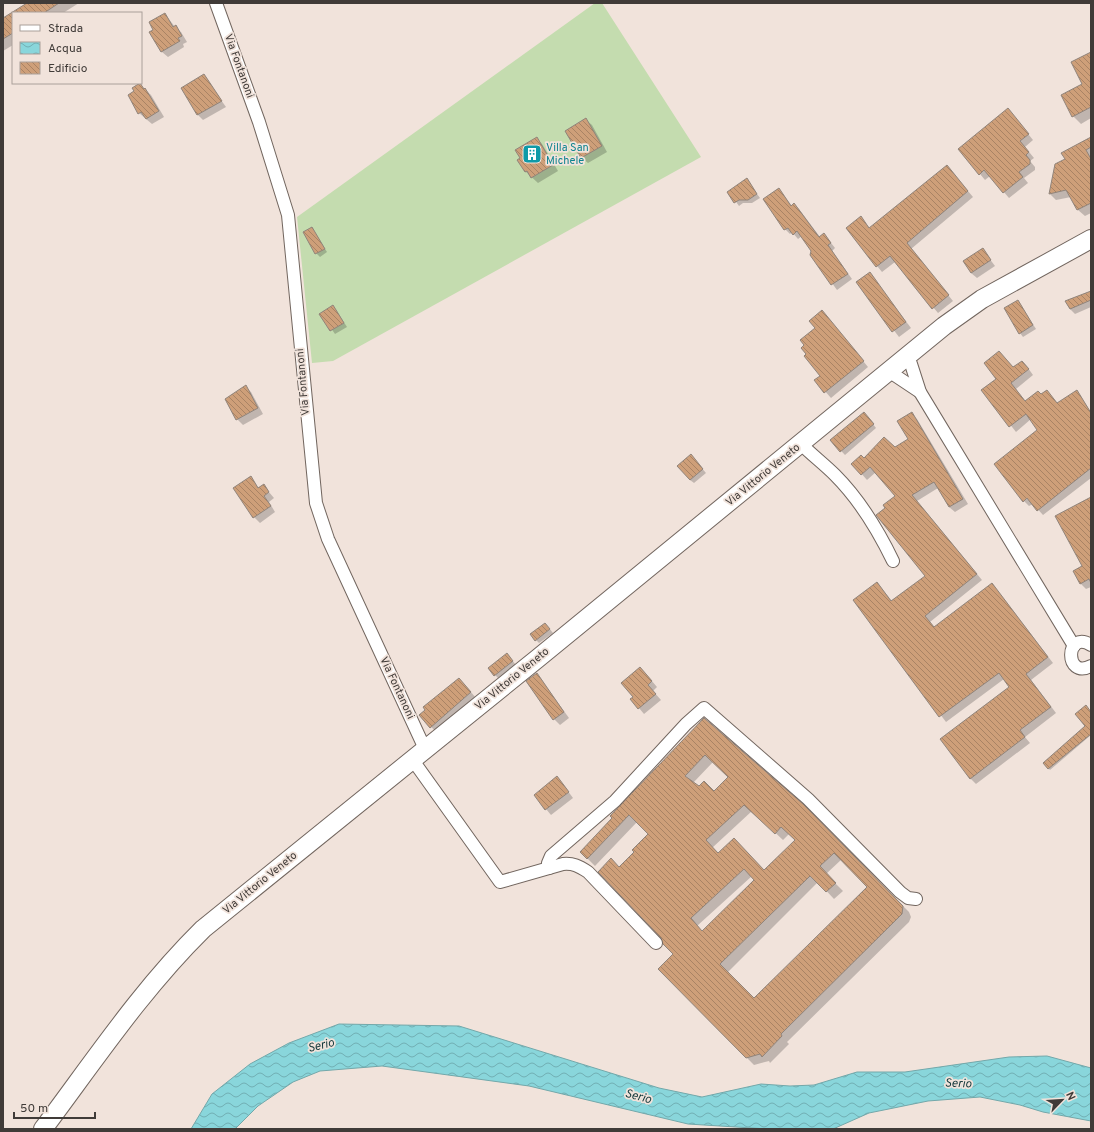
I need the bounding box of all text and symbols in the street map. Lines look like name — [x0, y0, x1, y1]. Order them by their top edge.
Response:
legend — [12, 12, 142, 84]
text: Strada — [48, 21, 83, 37]
street label: Via Fontanoni — [221, 32, 257, 100]
text: Acqua — [48, 41, 82, 57]
text: Edificio — [48, 61, 88, 77]
place label: Villa San Michele — [546, 141, 589, 168]
building icon: Villa San Michele — [521, 143, 543, 165]
street label: Via Fontanoni — [293, 348, 313, 416]
street label: Via Vittorio Veneto — [723, 441, 803, 509]
street label: Via Vittorio Veneto — [472, 645, 552, 713]
street label: Via Fontanoni — [376, 655, 418, 721]
street label: Via Vittorio Veneto — [220, 849, 300, 917]
water label: Serio — [306, 1035, 336, 1057]
water label: Serio — [944, 1076, 972, 1092]
north arrow — [1042, 1080, 1082, 1120]
water label: Serio — [623, 1086, 654, 1108]
text: N — [1062, 1090, 1078, 1103]
scale bar — [14, 1094, 95, 1120]
text: 50 m — [20, 1101, 48, 1117]

